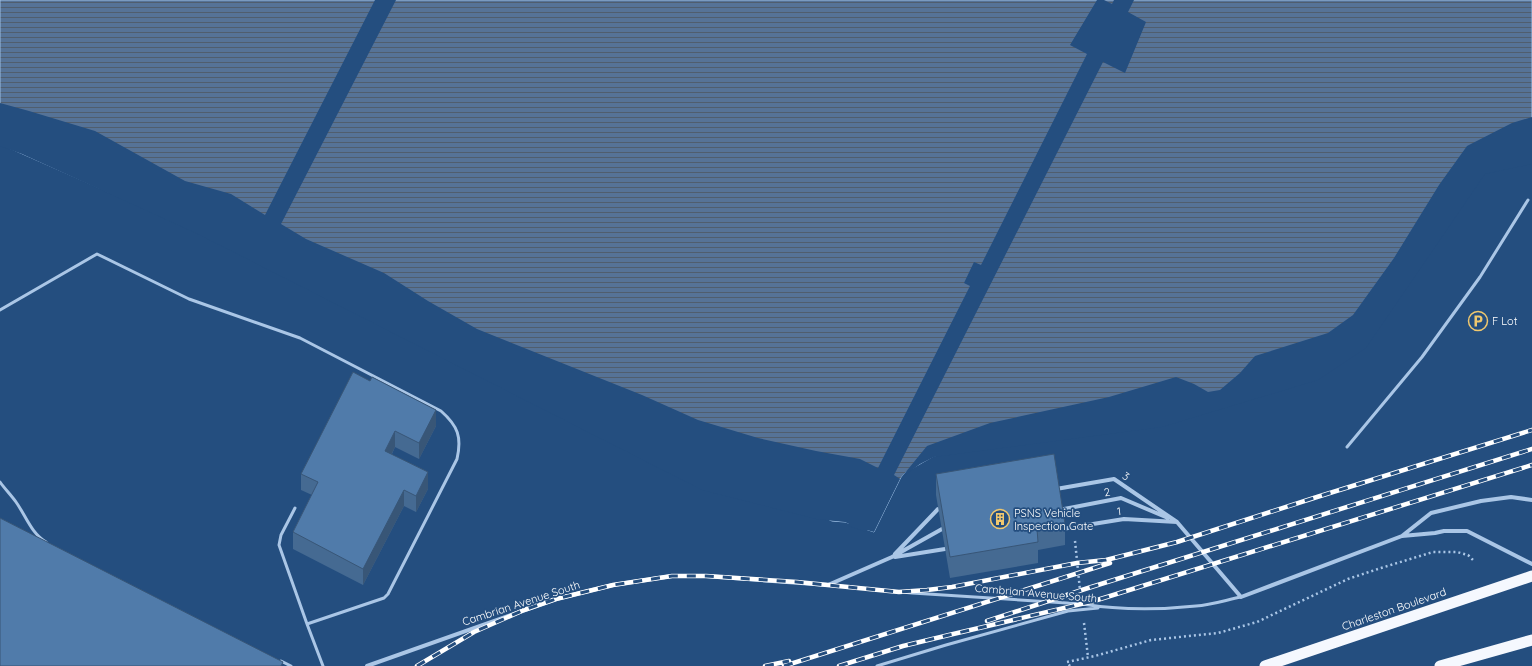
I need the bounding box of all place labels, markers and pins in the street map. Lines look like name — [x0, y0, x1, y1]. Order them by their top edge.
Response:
parking icon: F Lot — [1467, 310, 1489, 332]
place label: F Lot — [1492, 314, 1518, 328]
place label: PSNS Vehicle Inspection Gate — [1014, 506, 1093, 533]
building icon: PSNS Vehicle Inspection Gate — [989, 508, 1011, 530]

